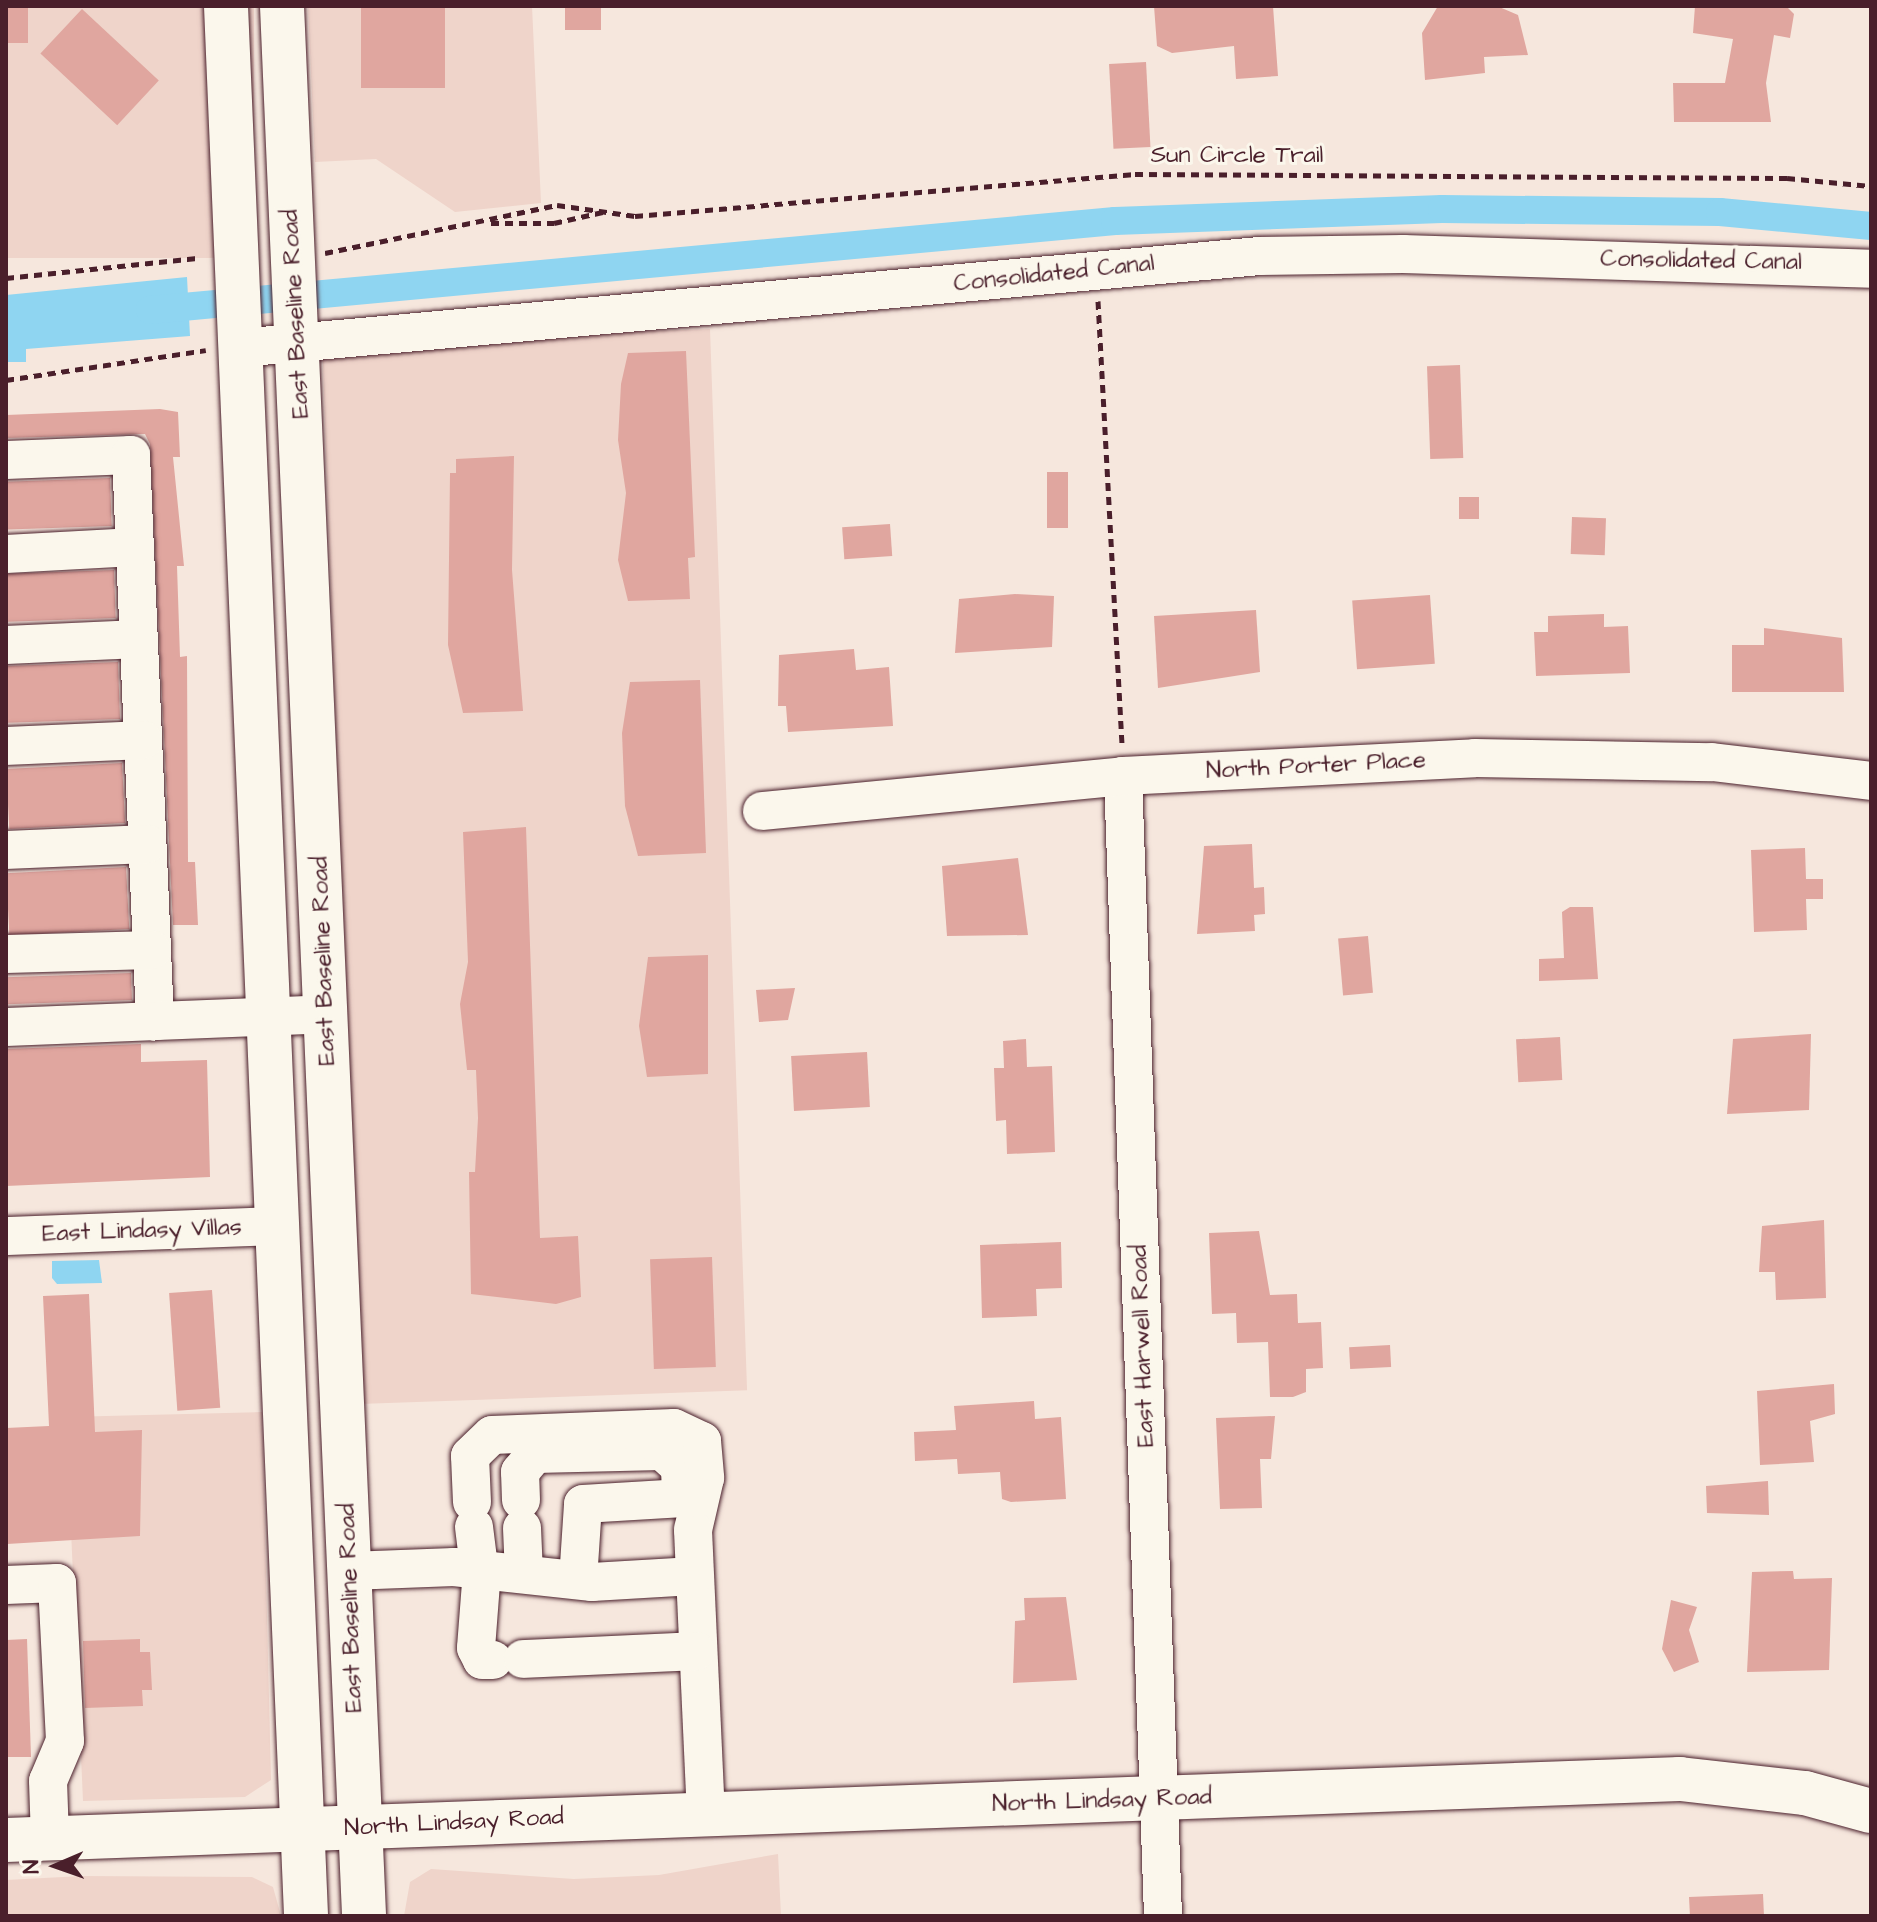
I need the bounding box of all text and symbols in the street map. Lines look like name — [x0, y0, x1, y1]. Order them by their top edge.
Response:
street label: Sun Circle Trail — [1151, 142, 1323, 170]
street label: East Baseline Road — [276, 209, 316, 419]
street label: Consolidated Canal — [1600, 245, 1802, 277]
street label: Consolidated Canal — [952, 249, 1156, 299]
street label: North Porter Place — [1205, 746, 1427, 786]
street label: East Baseline Road — [306, 856, 342, 1066]
street label: East Lindasy Villas — [42, 1213, 242, 1249]
street label: East Harwell Road — [1125, 1244, 1161, 1448]
street label: East Baseline Road — [333, 1503, 369, 1713]
street label: North Lindsay Road — [992, 1783, 1212, 1819]
street label: North Lindsay Road — [344, 1803, 564, 1843]
north arrow — [16, 1826, 96, 1906]
text: N — [16, 1859, 47, 1874]

